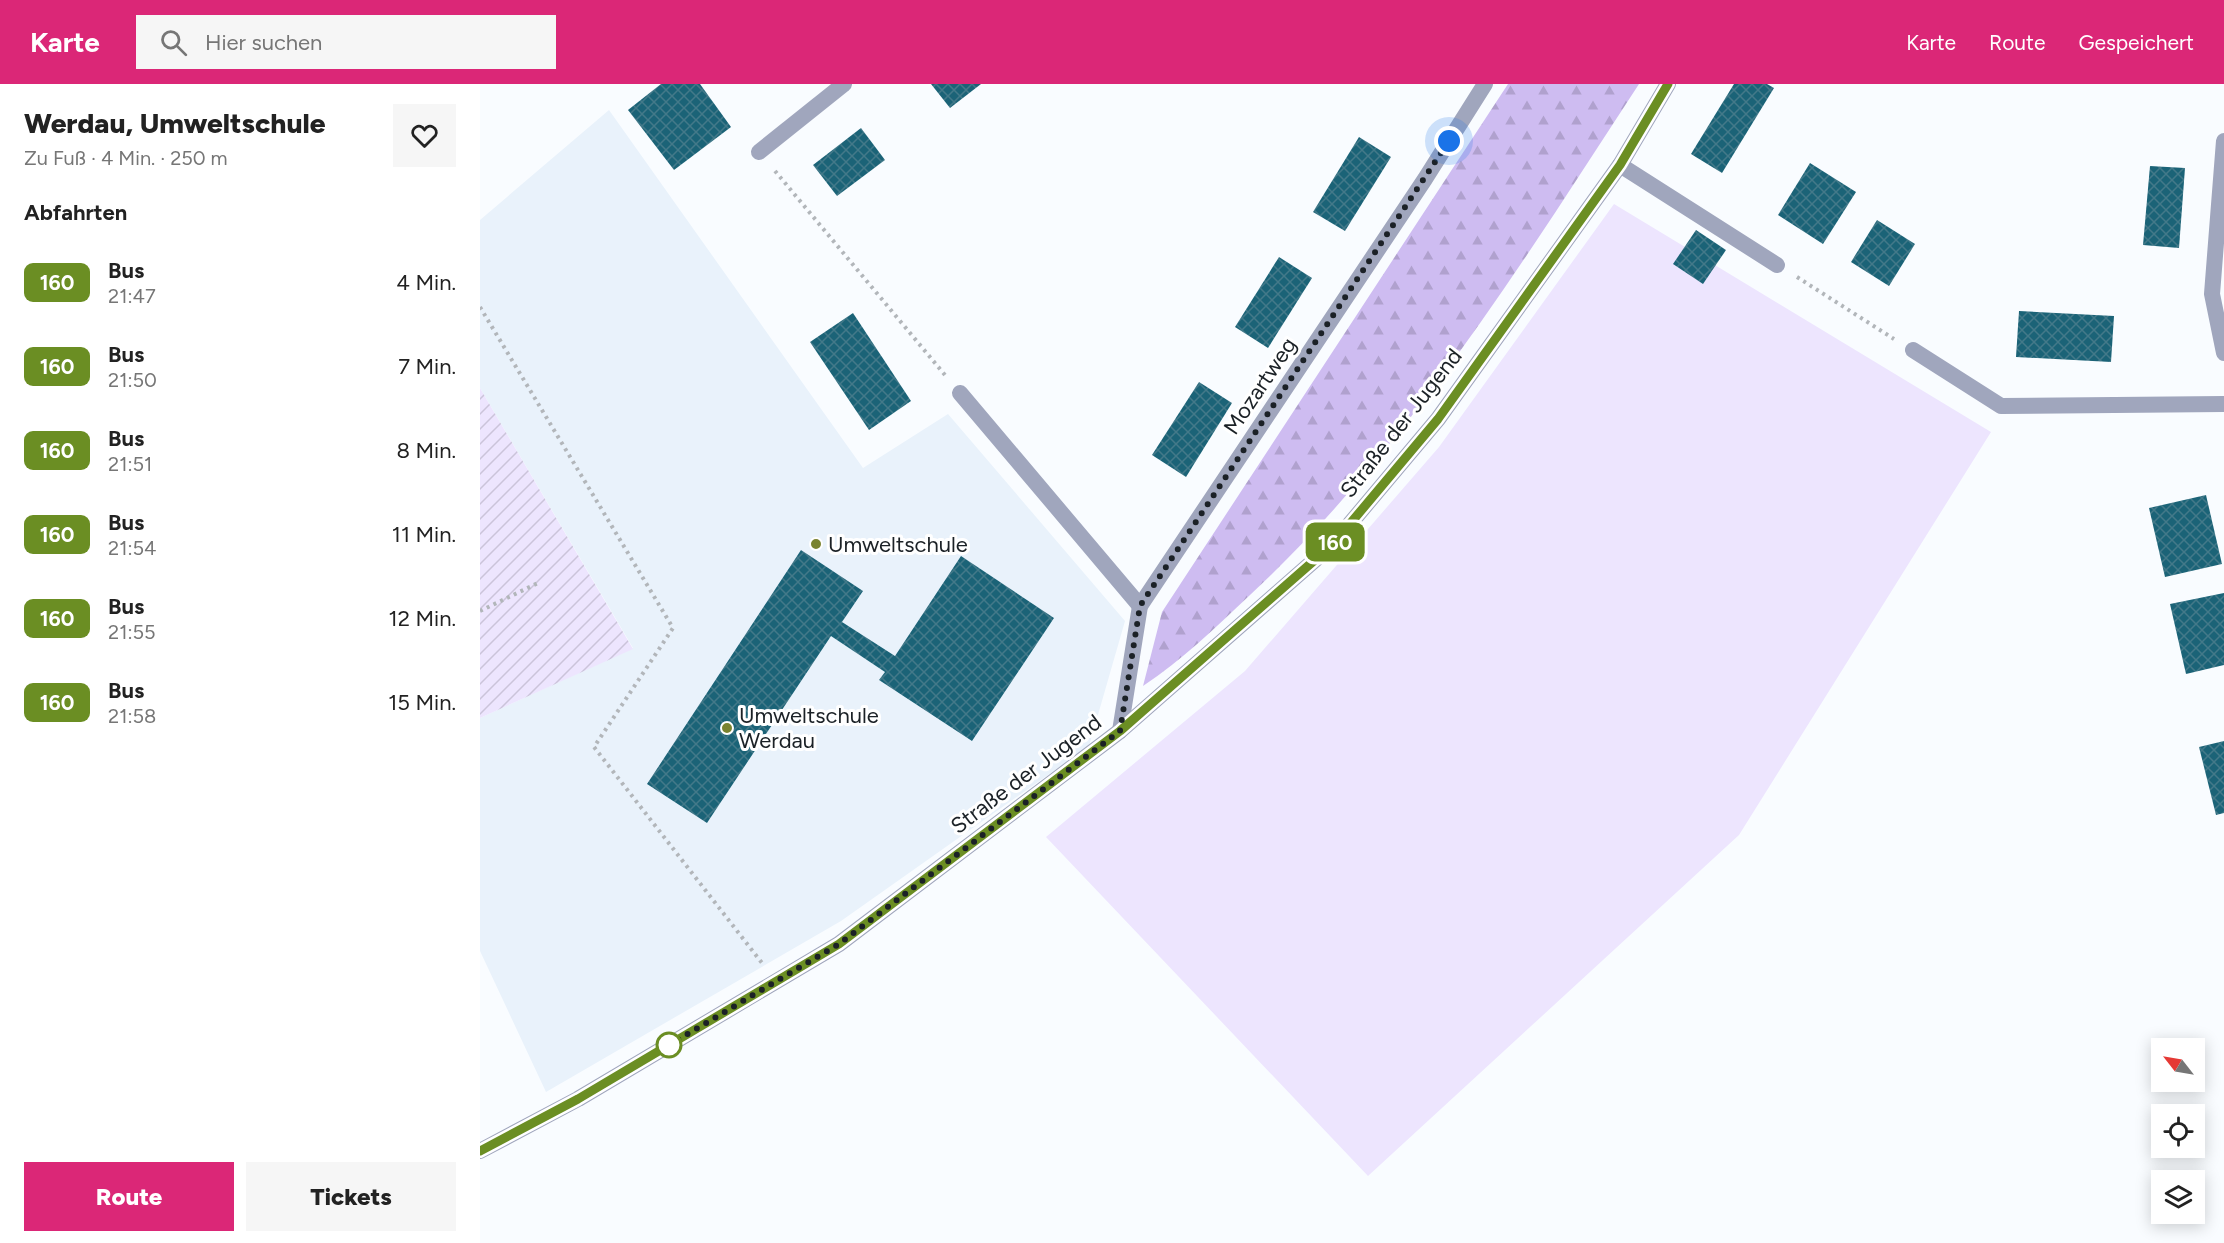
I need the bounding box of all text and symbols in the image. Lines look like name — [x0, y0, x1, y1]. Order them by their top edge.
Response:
search box — [136, 15, 556, 69]
text: Karte — [30, 25, 100, 59]
icon: search — [157, 26, 190, 59]
text: Hier suchen — [205, 29, 322, 56]
text: Karte — [1906, 30, 1956, 55]
text: Route — [1989, 30, 2045, 55]
text: Gespeichert — [2078, 30, 2194, 55]
button: heart — [393, 104, 456, 167]
text: Werdau, Umweltschule — [24, 106, 325, 140]
your location — [1434, 126, 1464, 156]
text: Zu Fuß · 4 Min. · 250 m — [24, 146, 228, 170]
text: Abfahrten — [24, 199, 127, 226]
text: Bus — [108, 257, 144, 284]
text: 4 Min. — [396, 269, 456, 296]
text: 160 — [40, 270, 74, 295]
text: 21:47 — [108, 284, 156, 308]
street label: Mozartweg — [1218, 332, 1302, 440]
text: Bus — [108, 341, 144, 368]
street label: Straße der Jugend — [1334, 343, 1468, 503]
text: 7 Min. — [398, 353, 456, 380]
text: 160 — [40, 354, 74, 379]
text: 21:50 — [108, 368, 157, 392]
text: Bus — [108, 425, 144, 452]
text: 8 Min. — [396, 437, 456, 464]
text: 160 — [40, 438, 74, 463]
text: 21:51 — [108, 452, 152, 476]
text: Bus — [108, 509, 144, 536]
text: 11 Min. — [392, 521, 456, 548]
text: 160 — [40, 522, 74, 547]
line badge: 160 — [1300, 522, 1370, 562]
text: 160 — [1318, 530, 1352, 555]
place label: Umweltschule — [828, 531, 968, 558]
text: 21:54 — [108, 536, 156, 560]
marker: Umweltschule — [809, 537, 823, 551]
text: Bus — [108, 593, 144, 620]
text: 12 Min. — [389, 605, 456, 632]
text: 160 — [40, 606, 74, 631]
text: 21:55 — [108, 620, 156, 644]
text: Bus — [108, 677, 144, 704]
text: 15 Min. — [388, 689, 456, 716]
text: 160 — [40, 690, 74, 715]
place label: Umweltschule Werdau — [739, 702, 879, 754]
text: 21:58 — [108, 704, 156, 728]
street label: Straße der Jugend — [945, 709, 1107, 839]
marker: Umweltschule Werdau — [720, 721, 734, 735]
unlabelled marker — [656, 1032, 682, 1058]
north arrow — [2151, 1038, 2205, 1092]
map controls — [2151, 1038, 2205, 1224]
button: locate — [2151, 1104, 2205, 1158]
button: Route — [24, 1162, 234, 1231]
button: Tickets — [246, 1162, 456, 1231]
button: layers — [2151, 1170, 2205, 1224]

